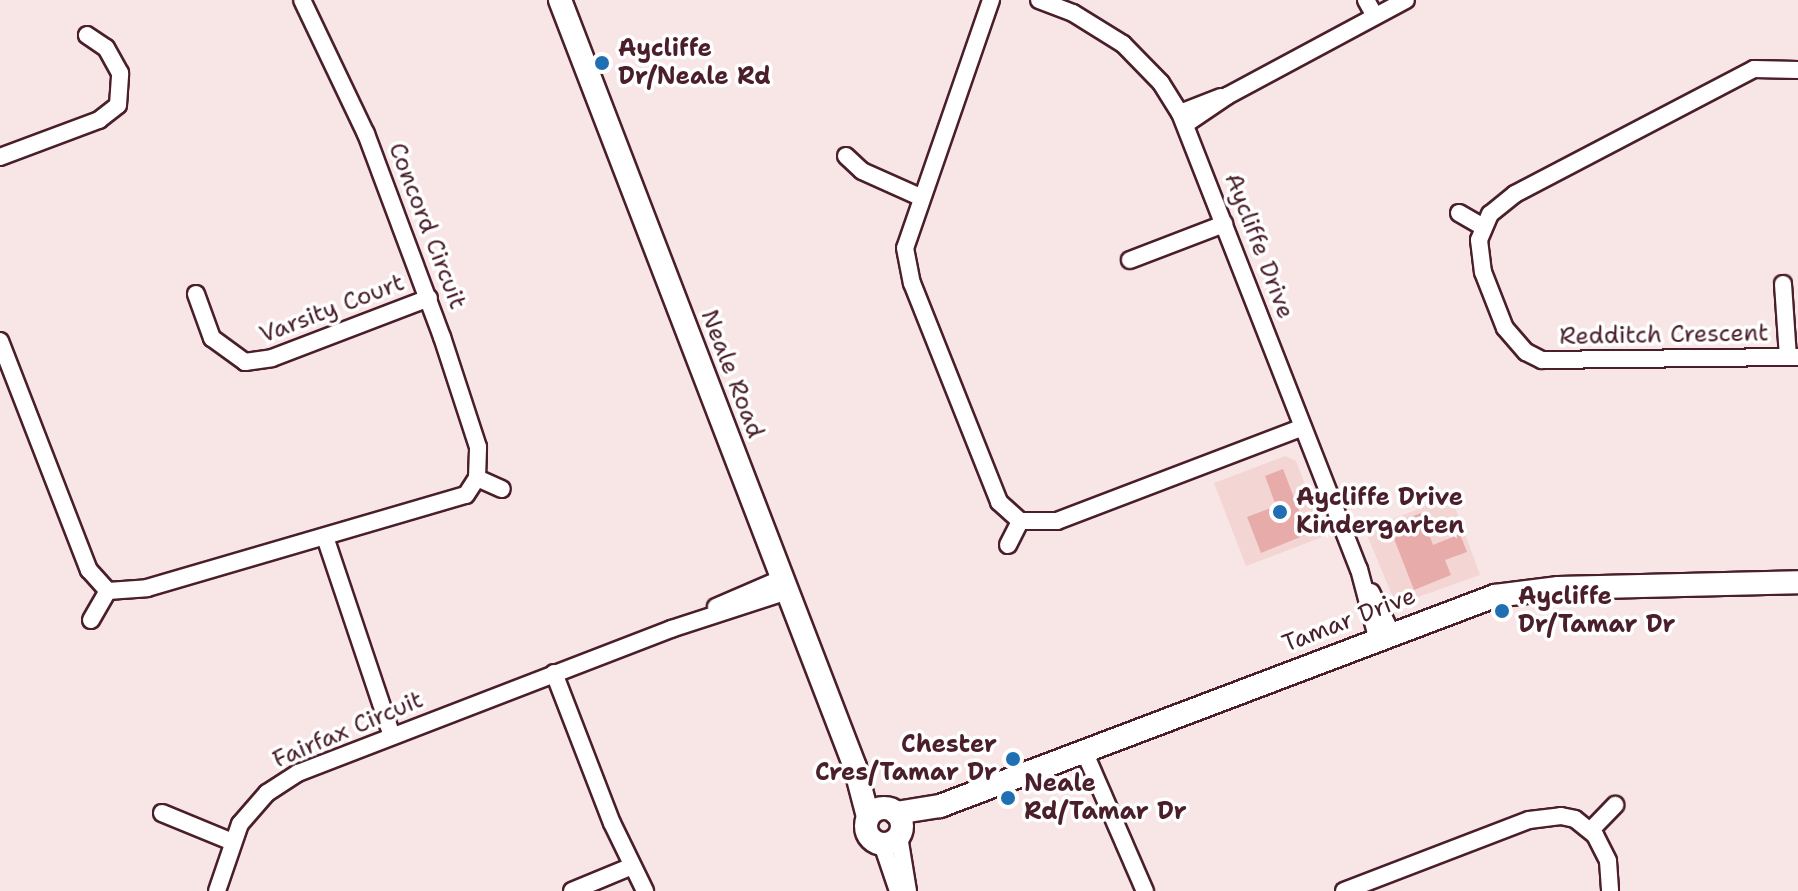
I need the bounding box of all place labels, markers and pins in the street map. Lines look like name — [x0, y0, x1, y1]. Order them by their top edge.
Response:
place label: Aycliffe Dr/Neale Rd — [618, 35, 771, 91]
marker: Aycliffe Dr/Neale Rd — [593, 54, 611, 72]
place label: Aycliffe Drive Kindergarten — [1296, 484, 1464, 540]
marker: Aycliffe Drive Kindergarten — [1271, 503, 1289, 521]
place label: Aycliffe Dr/Tamar Dr — [1518, 583, 1676, 639]
marker: Aycliffe Dr/Tamar Dr — [1493, 602, 1511, 620]
place label: Chester Cres/Tamar Dr — [815, 731, 997, 787]
marker: Chester Cres/Tamar Dr — [1004, 750, 1022, 768]
place label: Neale Rd/Tamar Dr — [1024, 770, 1187, 826]
marker: Neale Rd/Tamar Dr — [999, 789, 1017, 807]

